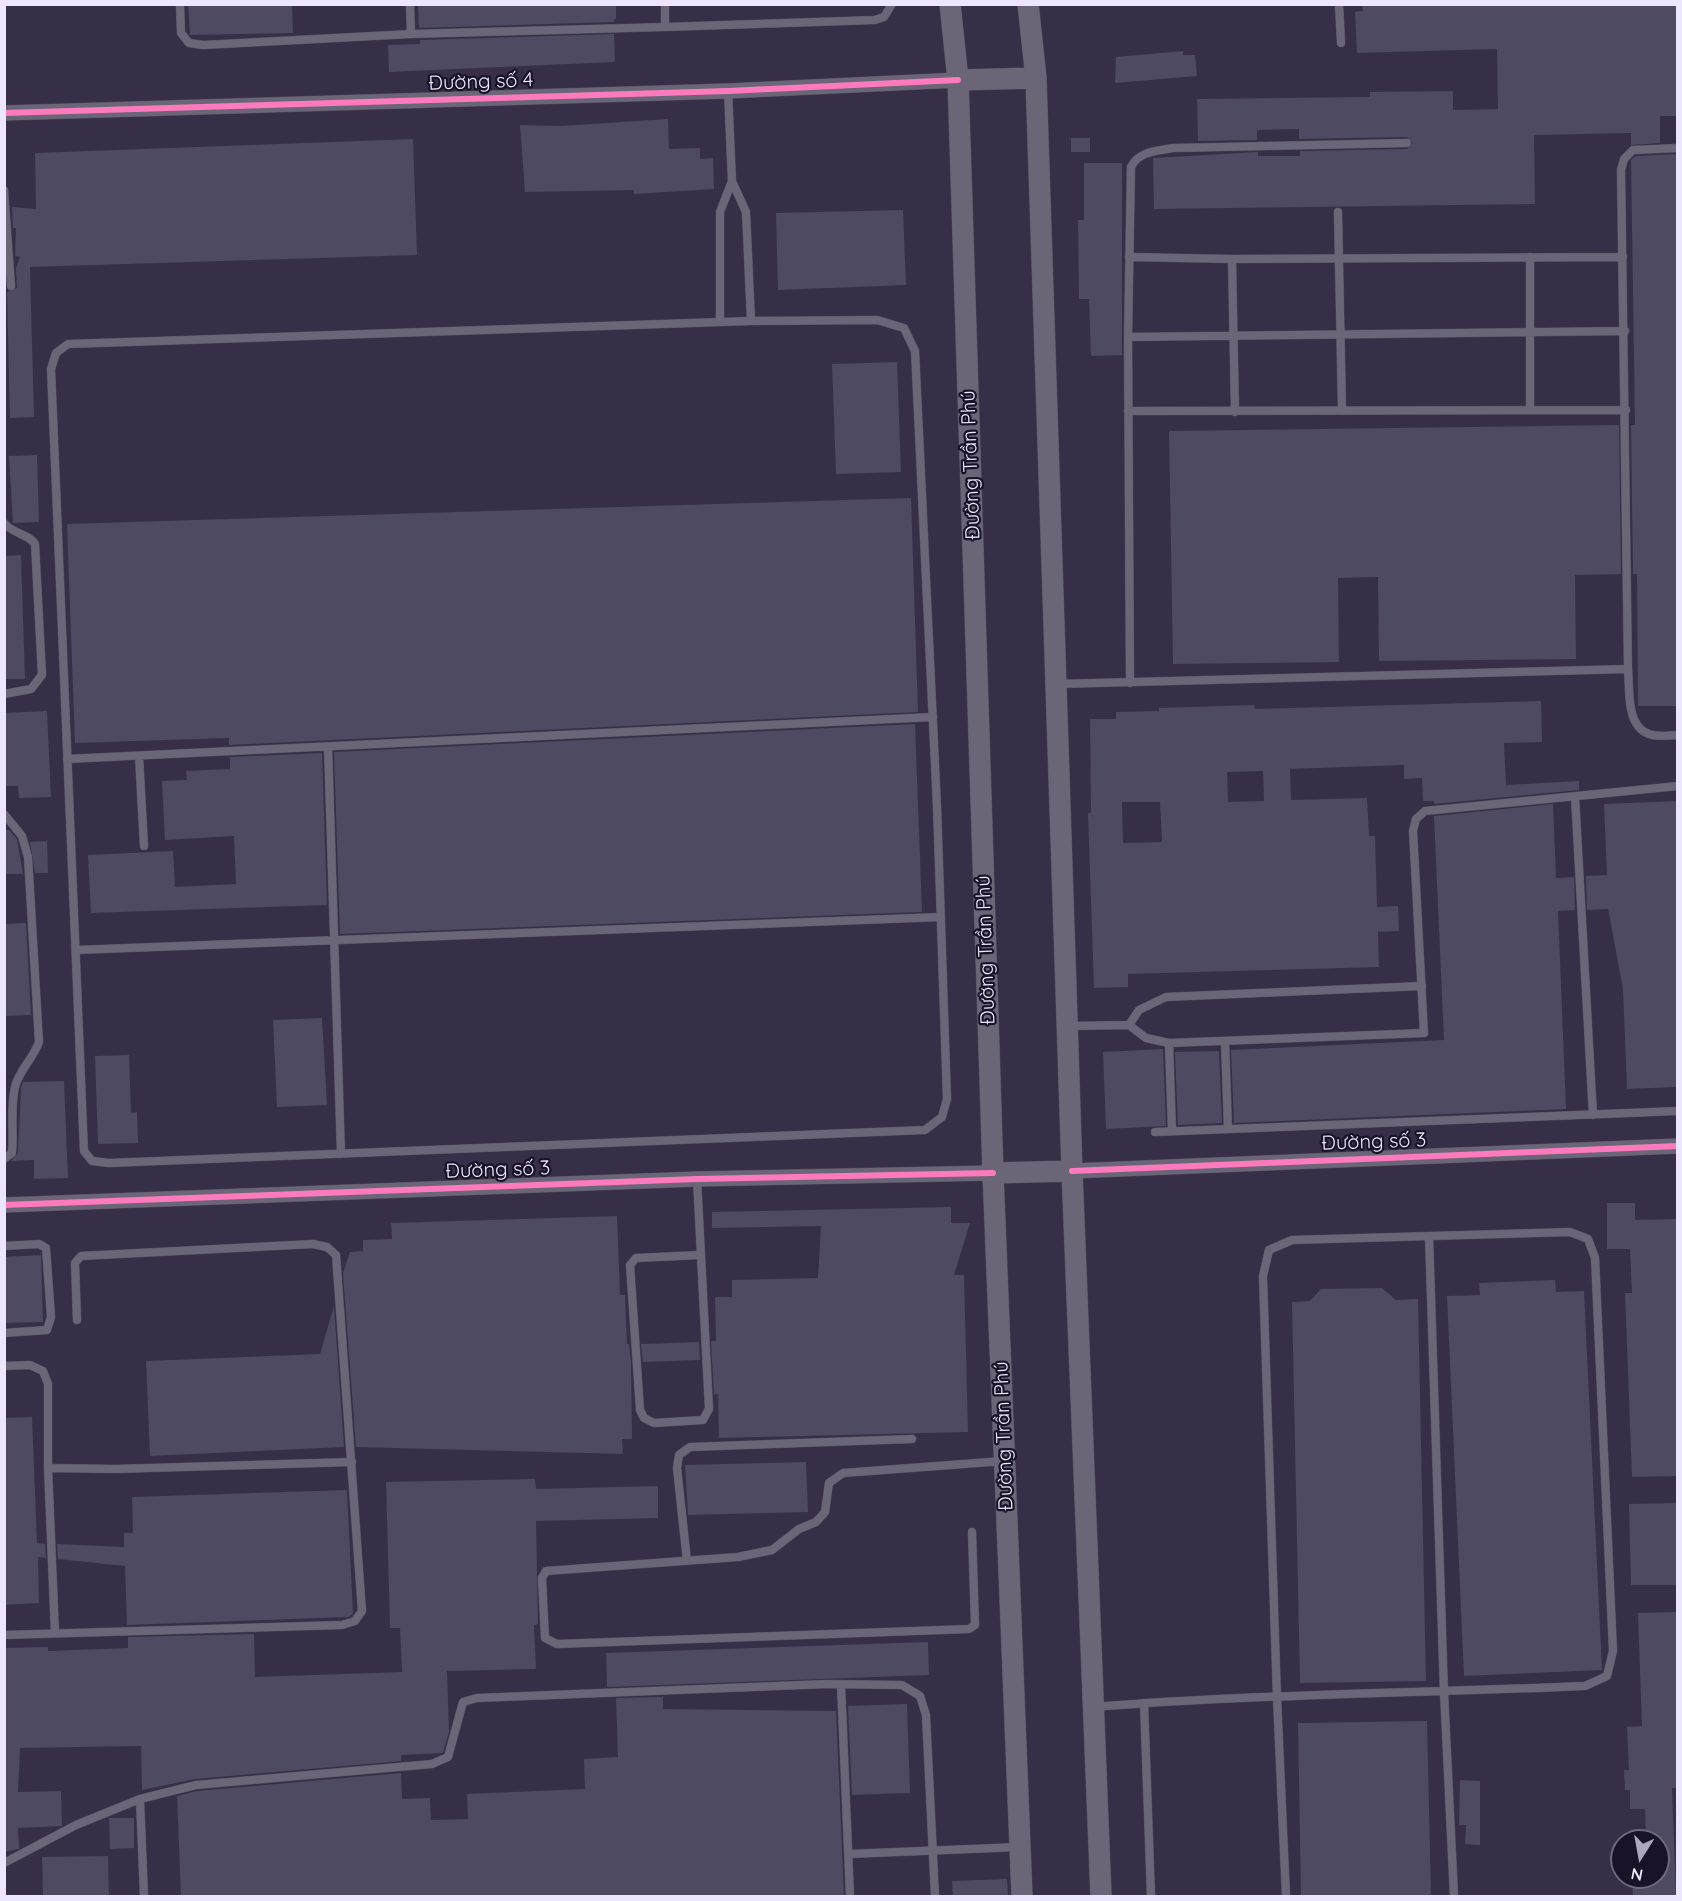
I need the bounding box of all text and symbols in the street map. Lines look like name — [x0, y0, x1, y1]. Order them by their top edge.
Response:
street label: Đường số 4 — [428, 68, 534, 96]
street label: Đường Trần Phú — [956, 390, 986, 540]
street label: Đường Trần Phú — [971, 875, 1001, 1025]
street label: Đường số 3 — [1321, 1128, 1427, 1156]
street label: Đường số 3 — [445, 1156, 551, 1184]
street label: Đường Trần Phú — [989, 1361, 1019, 1511]
north arrow — [1610, 1829, 1670, 1889]
text: N — [1629, 1864, 1645, 1886]

